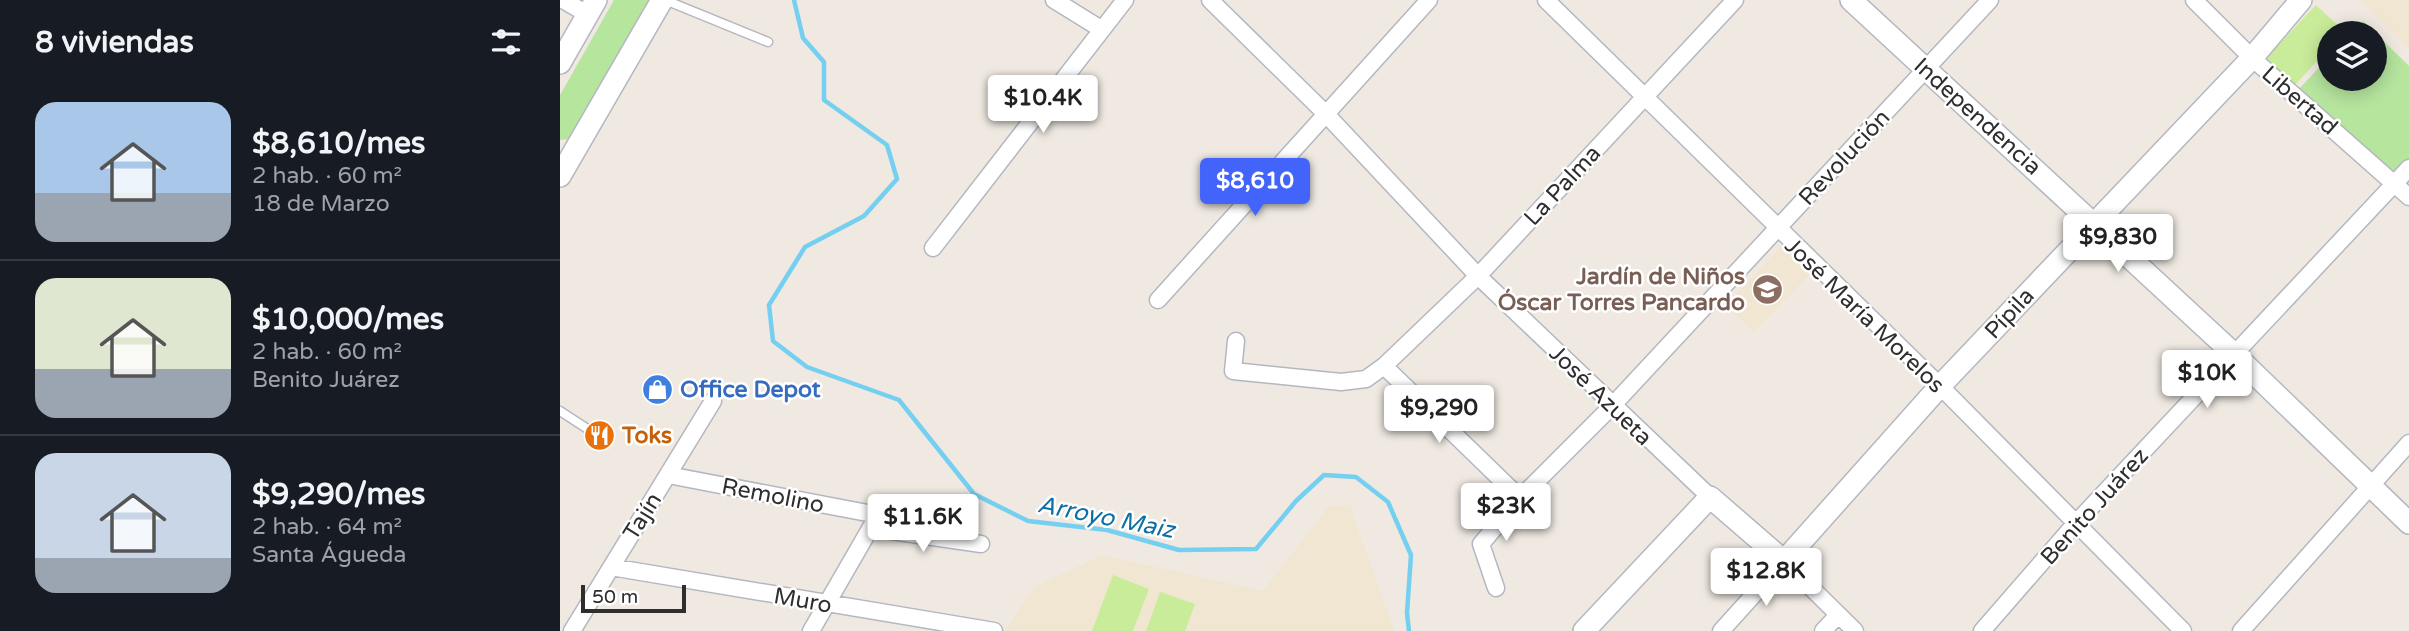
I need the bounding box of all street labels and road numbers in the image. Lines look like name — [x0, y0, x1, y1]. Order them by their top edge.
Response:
street label: Independencia — [1908, 52, 2047, 181]
street label: Libertad — [2256, 60, 2343, 141]
street label: Revolución — [1793, 104, 1896, 211]
street label: La Palma — [1518, 140, 1607, 232]
street label: José María Morelos — [1779, 232, 1950, 399]
street label: Pípila — [1979, 282, 2040, 345]
street label: José Azueta — [1543, 340, 1658, 452]
street label: Benito Juárez — [2035, 442, 2155, 571]
street label: Remolino — [719, 472, 826, 520]
street label: Tajín — [618, 488, 668, 545]
street label: Muro — [772, 582, 834, 620]

